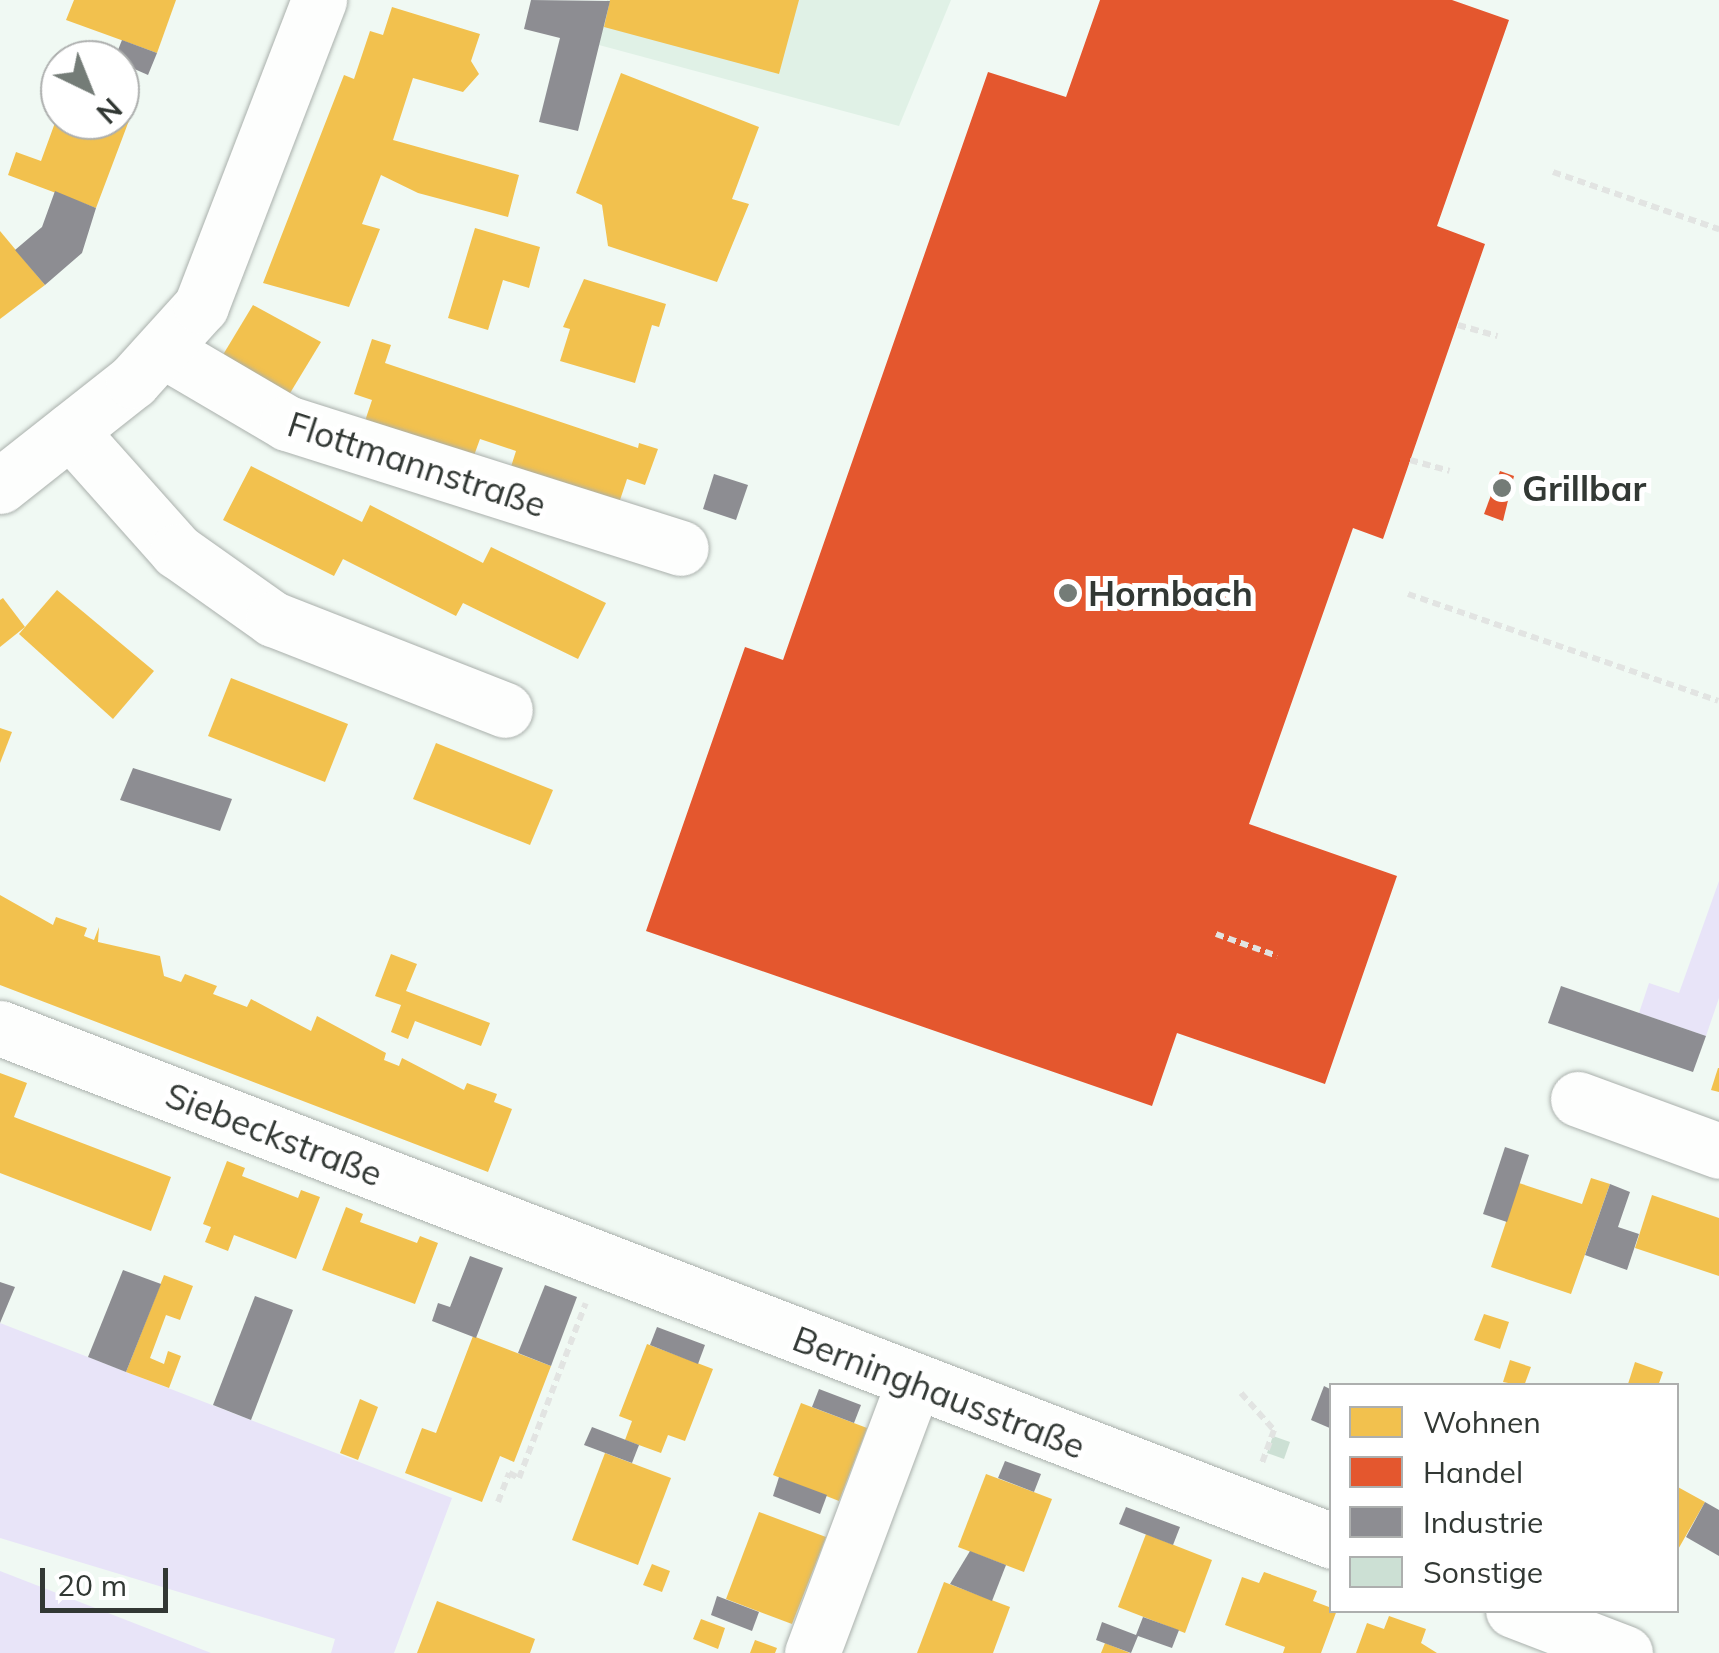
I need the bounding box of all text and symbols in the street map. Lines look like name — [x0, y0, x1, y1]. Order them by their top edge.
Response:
north arrow — [40, 40, 140, 140]
text: N — [90, 91, 129, 131]
street label: Flottmannstraße — [283, 402, 551, 526]
place label: Grillbar — [1522, 467, 1646, 509]
marker: Grillbar — [1491, 477, 1513, 499]
place label: Hornbach — [1088, 572, 1253, 614]
marker: Hornbach — [1057, 582, 1079, 604]
street label: Siebeckstraße — [160, 1073, 388, 1195]
street label: Berninghausstraße — [787, 1317, 1091, 1467]
legend — [1329, 1383, 1679, 1613]
text: Wohnen — [1423, 1403, 1541, 1441]
text: Handel — [1423, 1453, 1523, 1491]
text: Industrie — [1423, 1503, 1543, 1541]
scale bar — [45, 1548, 172, 1610]
text: Sonstige — [1423, 1553, 1543, 1591]
text: 20 m — [57, 1566, 127, 1604]

